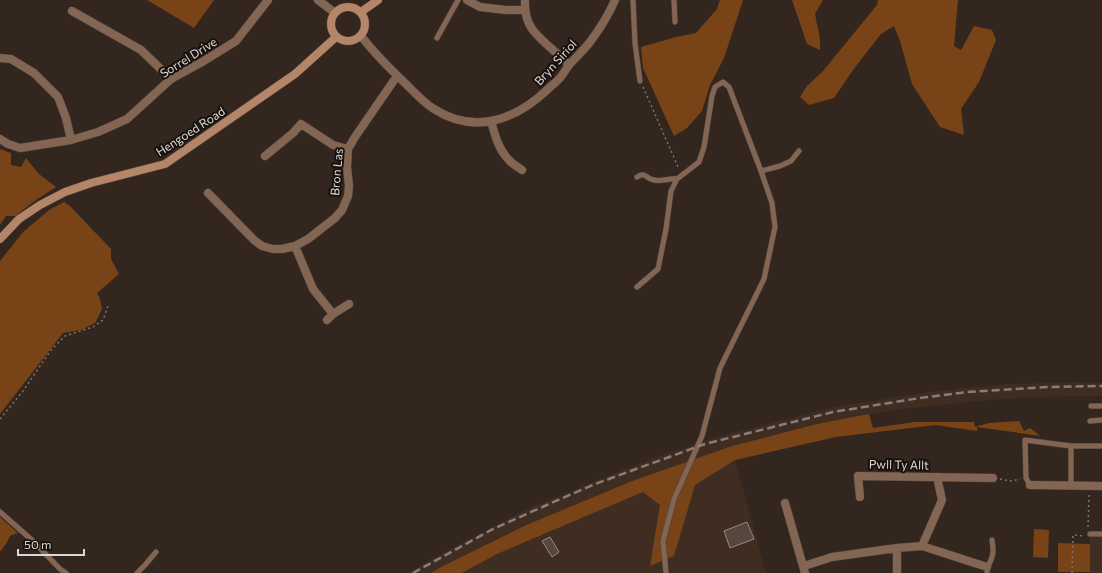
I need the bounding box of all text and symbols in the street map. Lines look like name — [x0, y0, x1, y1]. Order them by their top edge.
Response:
street label: Sorrel Drive — [157, 34, 219, 80]
street label: Bryn Siriol — [531, 36, 579, 88]
street label: Hengoed Road — [153, 103, 227, 158]
street label: Bron Las — [327, 148, 345, 196]
street label: Pwll Ty Allt — [869, 456, 929, 472]
scale bar — [18, 531, 84, 557]
text: 50 m — [24, 537, 52, 551]

